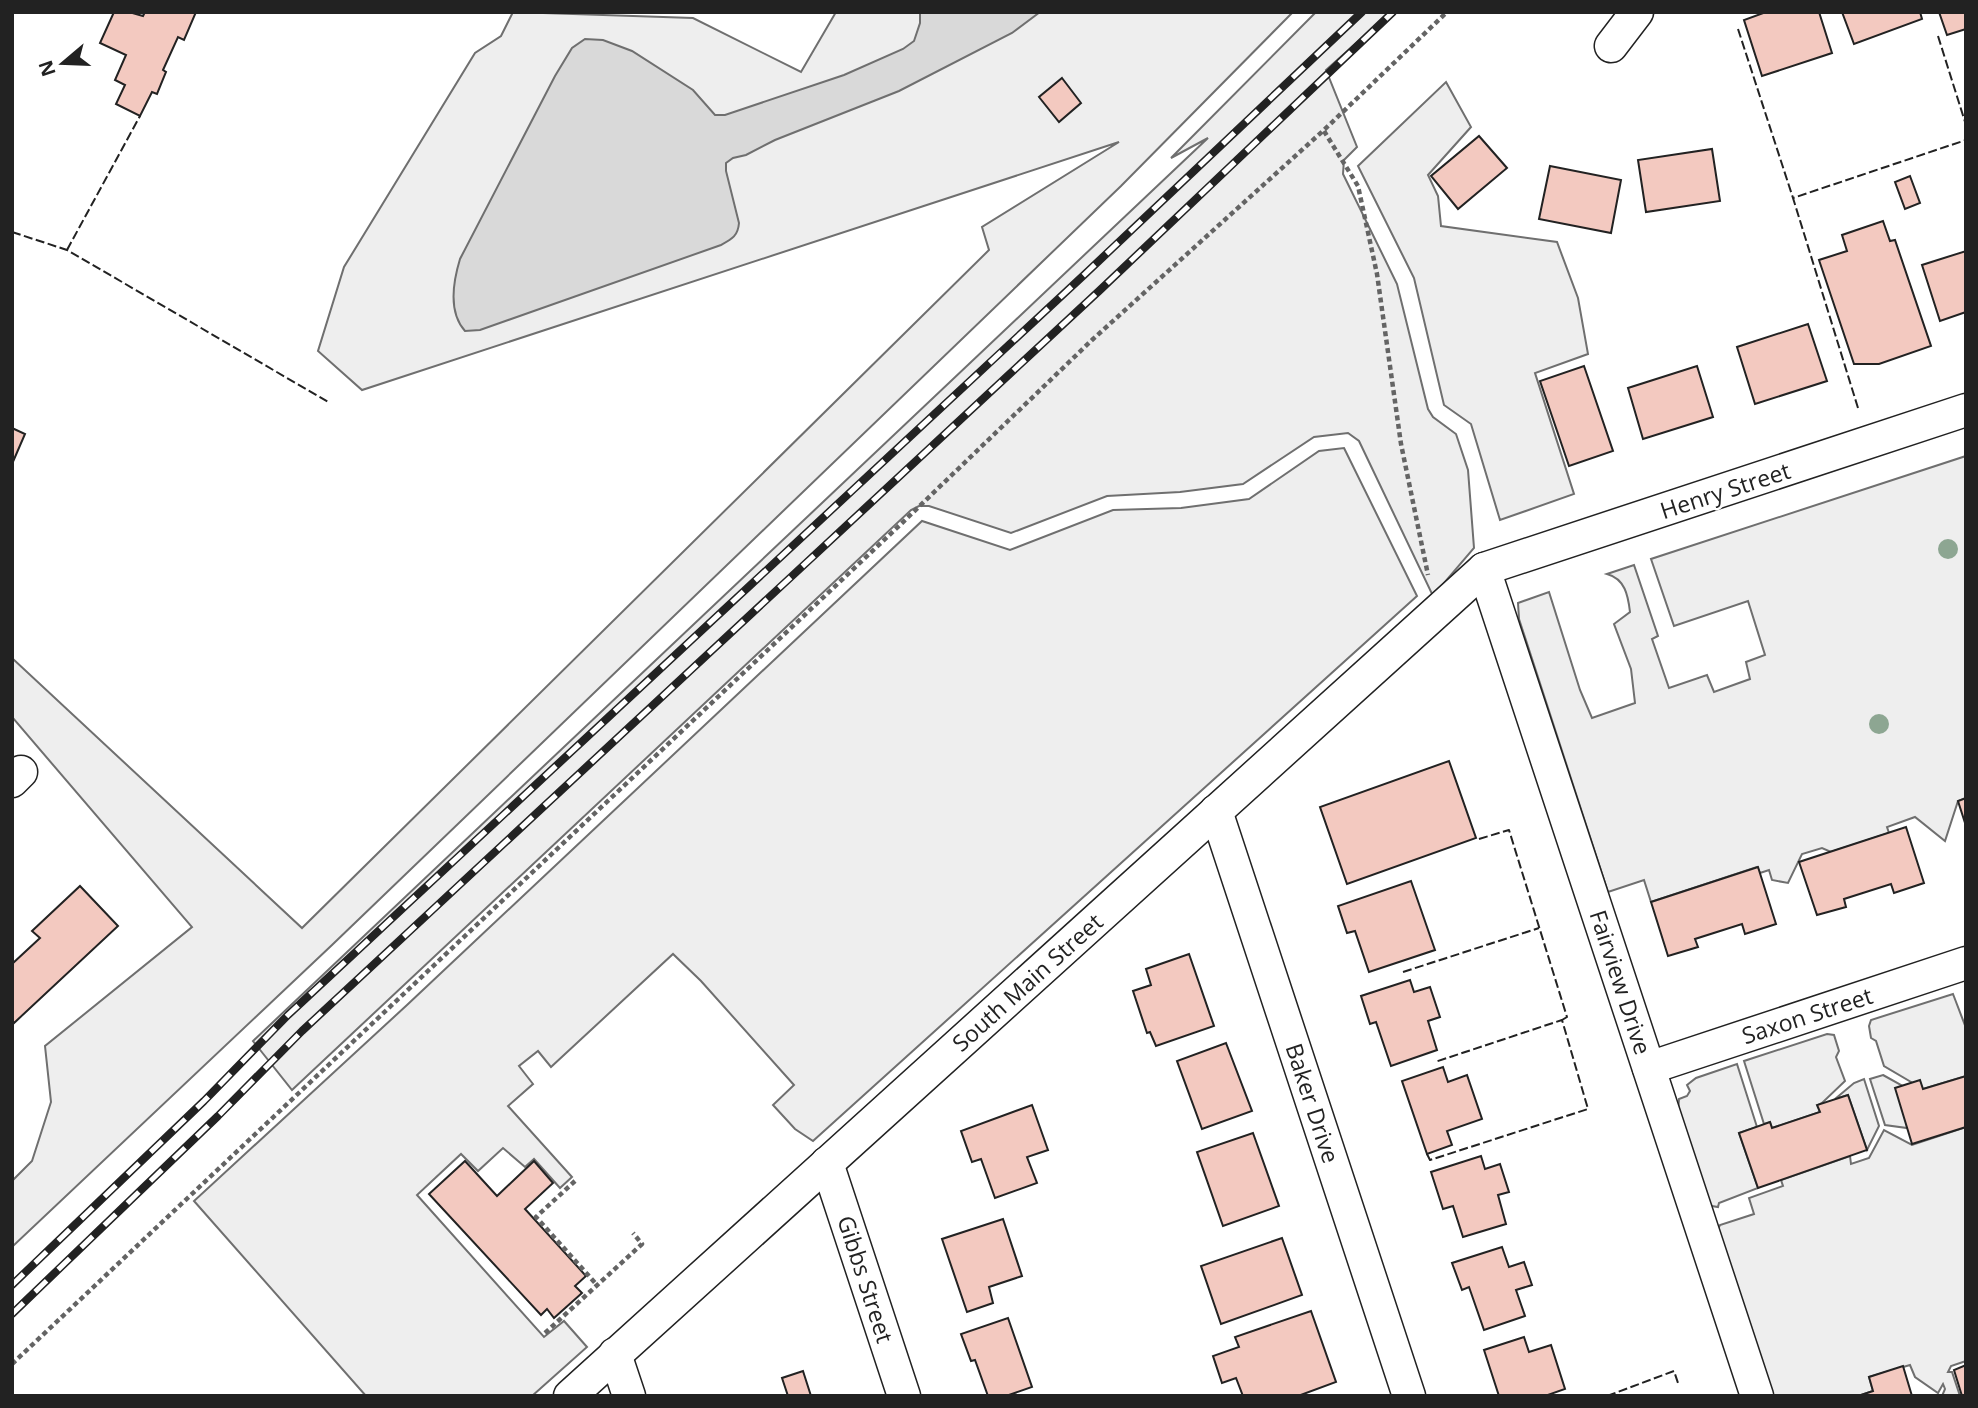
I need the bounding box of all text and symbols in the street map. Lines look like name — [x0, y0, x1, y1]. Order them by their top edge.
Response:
north arrow — [28, 28, 98, 98]
text: N — [32, 57, 62, 80]
street label: Henry Street — [1656, 454, 1794, 526]
street label: South Main Street — [945, 906, 1109, 1058]
street label: Fairview Drive — [1583, 906, 1659, 1058]
street label: Saxon Street — [1738, 979, 1876, 1051]
street label: Baker Drive — [1279, 1039, 1347, 1167]
street label: Gibbs Street — [830, 1211, 902, 1347]

